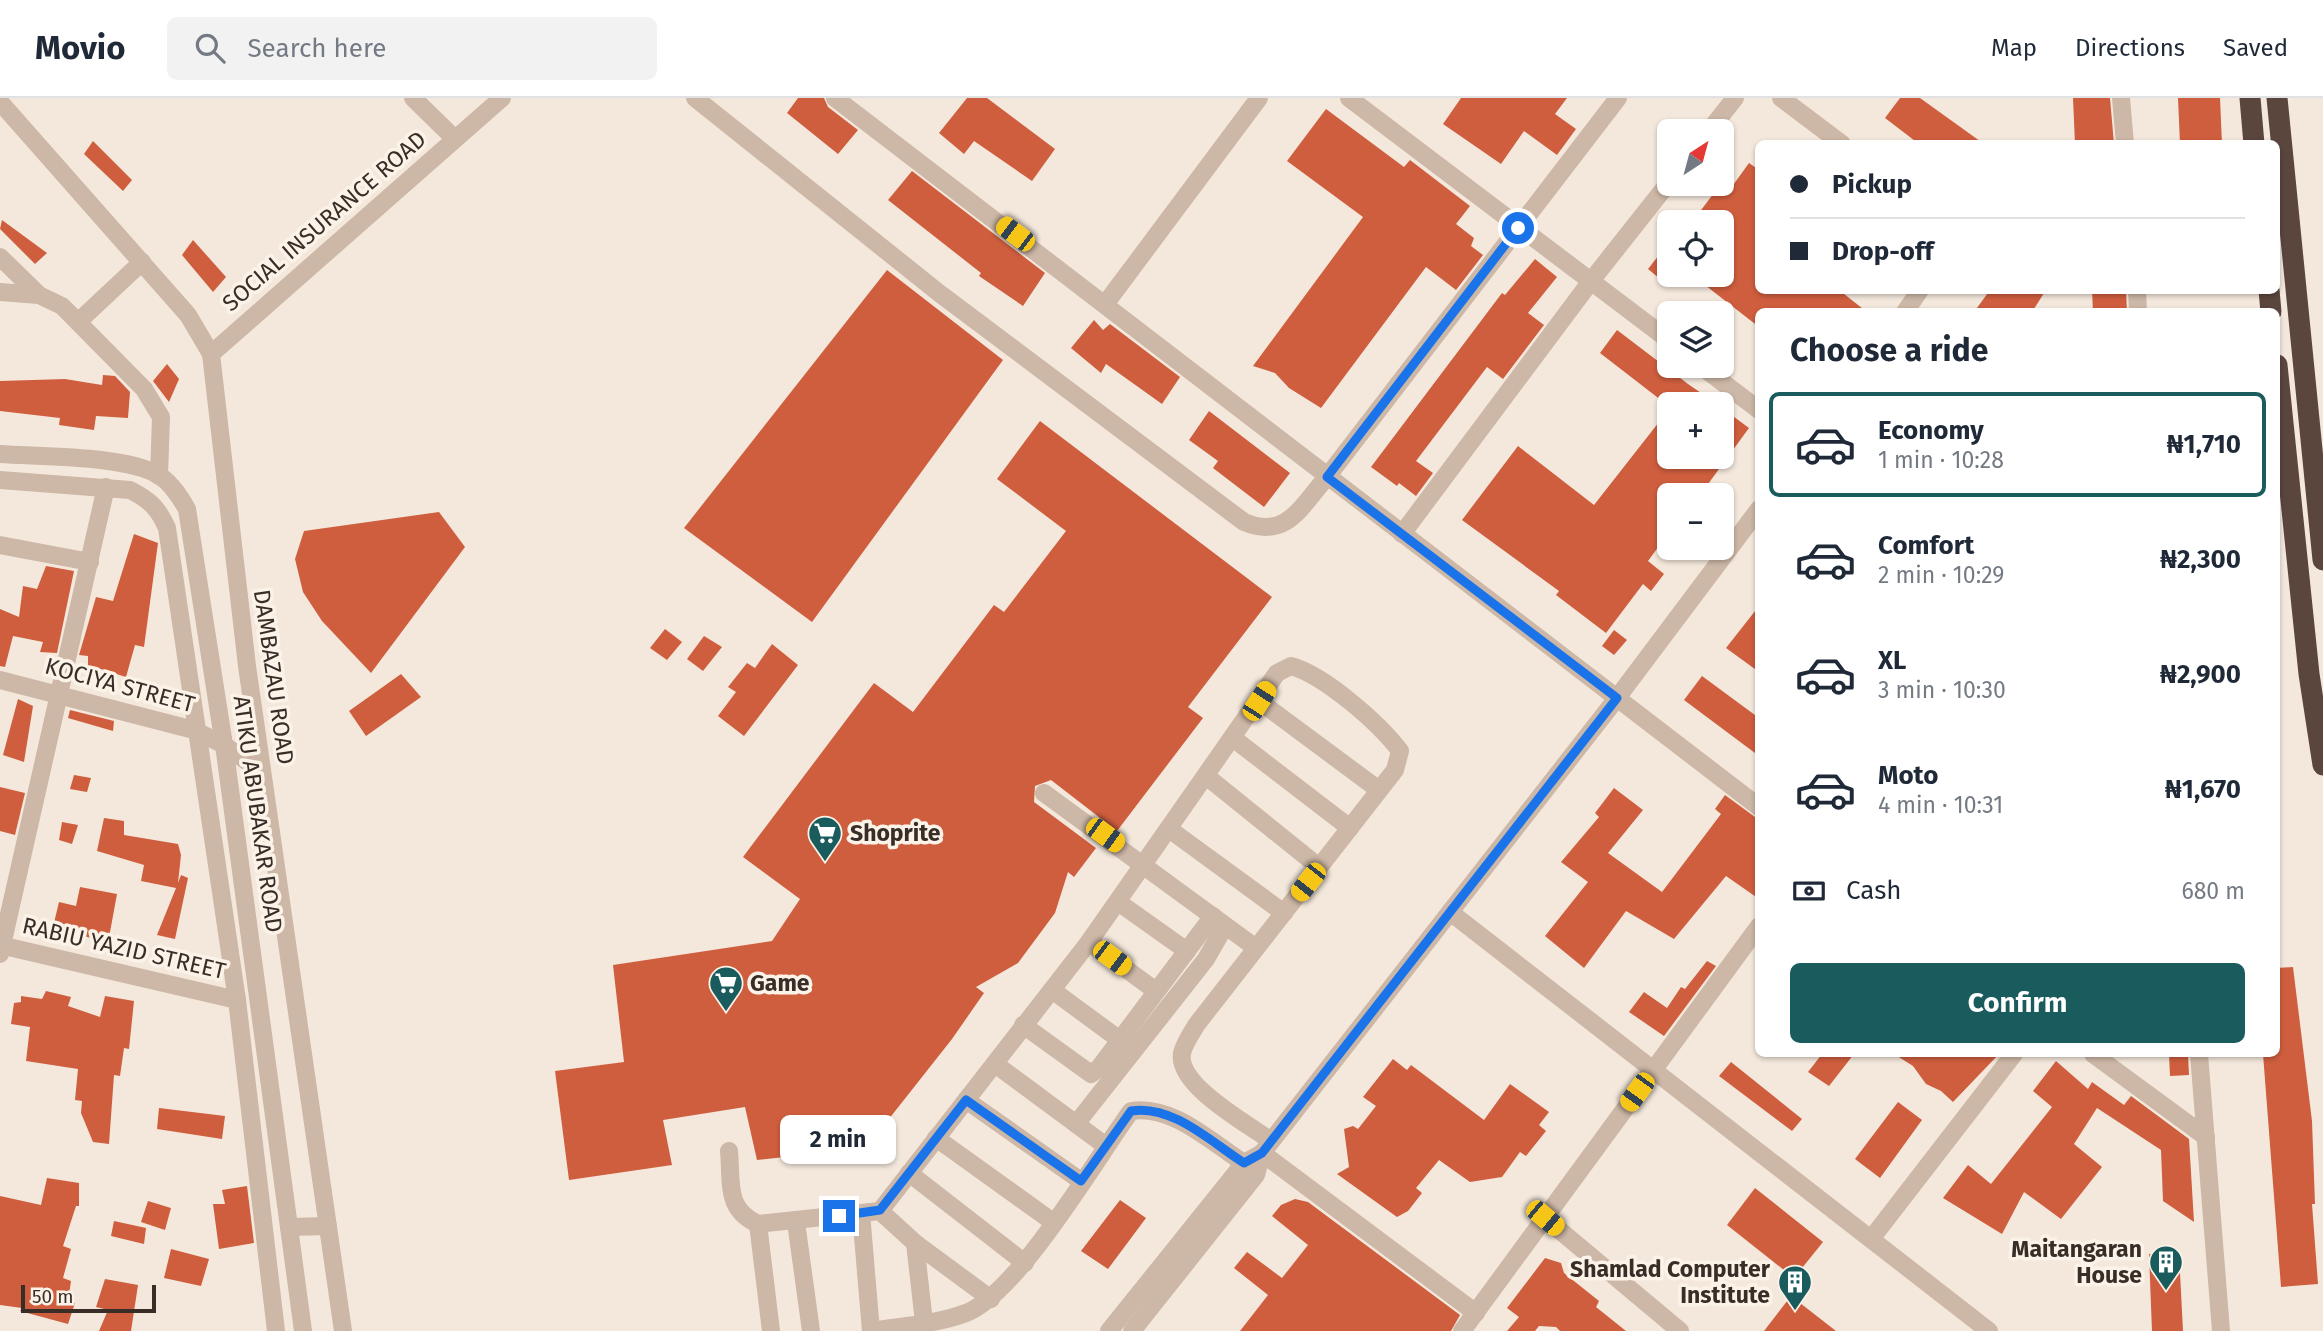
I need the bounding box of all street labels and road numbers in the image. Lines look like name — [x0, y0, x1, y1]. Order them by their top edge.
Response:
street label: SOCIAL INSURANCE ROAD — [216, 125, 432, 317]
street label: DAMBAZAU ROAD — [248, 588, 300, 766]
street label: KOCIYA STREET — [42, 652, 198, 718]
street label: ATIKU ABUBAKAR ROAD — [228, 694, 288, 934]
street label: RABIU YAZID STREET — [20, 911, 229, 985]

